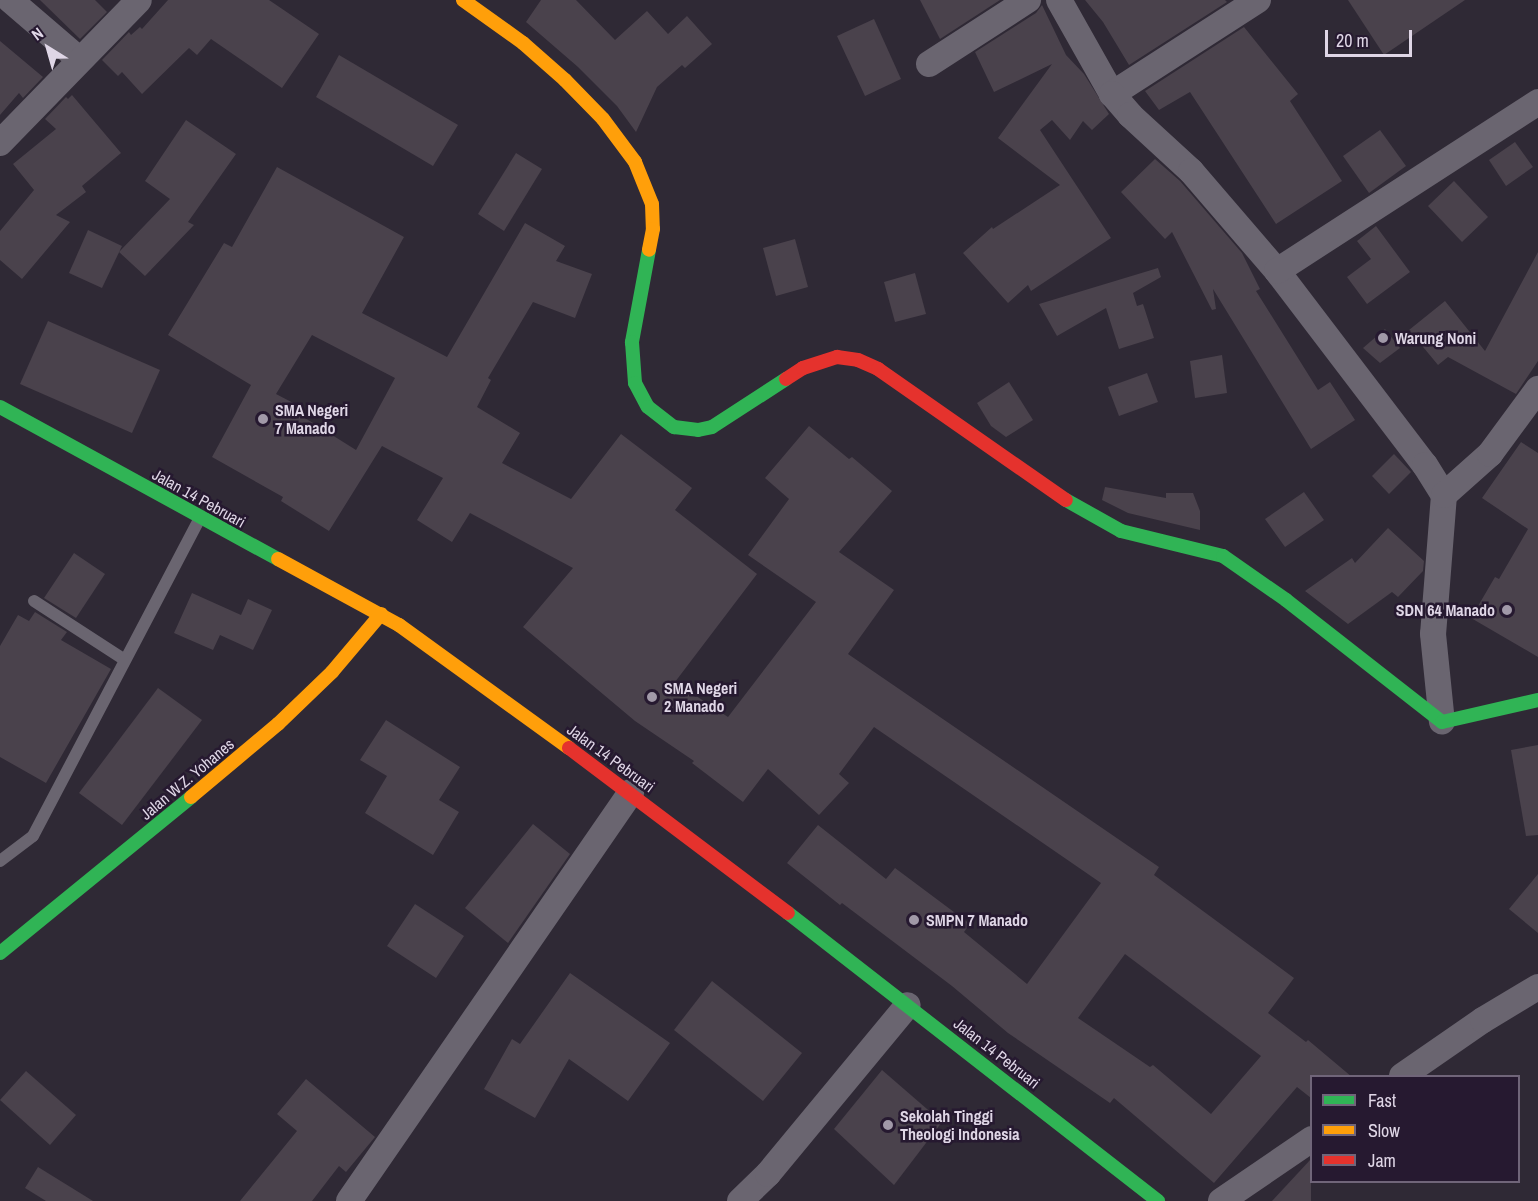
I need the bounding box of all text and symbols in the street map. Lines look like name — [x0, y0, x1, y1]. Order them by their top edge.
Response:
north arrow — [18, 18, 78, 78]
scale bar — [1328, 18, 1415, 56]
text: N — [27, 22, 48, 45]
text: 20 m — [1336, 28, 1369, 53]
place label: Warung Noni — [1395, 328, 1476, 348]
marker: Warung Noni — [1376, 331, 1390, 345]
place label: SMA Negeri 7 Manado — [275, 400, 349, 438]
marker: SMA Negeri 7 Manado — [256, 412, 270, 426]
street label: Jalan 14 Pebruari — [149, 464, 249, 532]
place label: SDN 64 Manado — [1396, 600, 1495, 620]
marker: SDN 64 Manado — [1500, 603, 1514, 617]
place label: SMA Negeri 2 Manado — [664, 678, 738, 716]
marker: SMA Negeri 2 Manado — [645, 690, 659, 704]
street label: Jalan 14 Pebruari — [563, 720, 659, 796]
street label: Jalan W.Z. Yohanes — [136, 734, 238, 824]
place label: SMPN 7 Manado — [926, 910, 1028, 930]
marker: SMPN 7 Manado — [907, 913, 921, 927]
street label: Jalan 14 Pebruari — [950, 1014, 1044, 1092]
legend — [1310, 1075, 1520, 1183]
text: Fast — [1368, 1088, 1396, 1113]
place label: Sekolah Tinggi Theologi Indonesia — [900, 1106, 1020, 1144]
marker: Sekolah Tinggi Theologi Indonesia — [881, 1118, 895, 1132]
text: Slow — [1368, 1118, 1400, 1143]
text: Jam — [1368, 1148, 1396, 1173]

